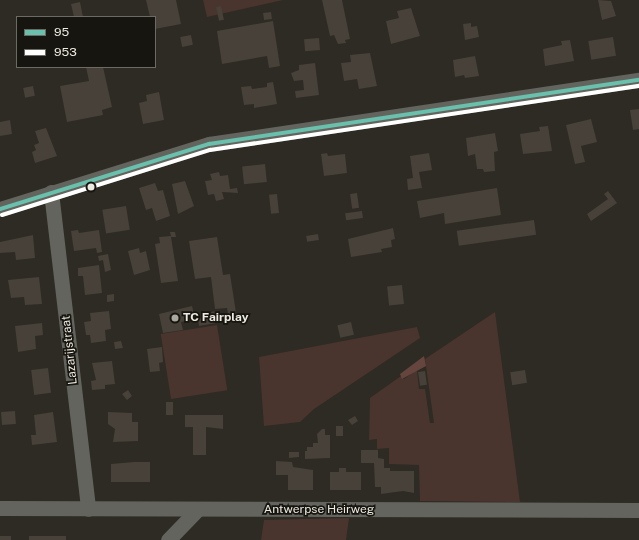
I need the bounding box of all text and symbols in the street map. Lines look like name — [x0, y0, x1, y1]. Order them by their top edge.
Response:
legend — [16, 16, 156, 68]
text: 95 — [54, 25, 69, 39]
text: 953 — [54, 45, 77, 59]
unlabelled marker — [86, 182, 96, 192]
place label: TC Fairplay — [183, 311, 248, 325]
marker: TC Fairplay — [170, 313, 180, 323]
street label: Lazarijstraat — [59, 315, 81, 385]
street label: Antwerpse Heirweg — [264, 503, 374, 517]

